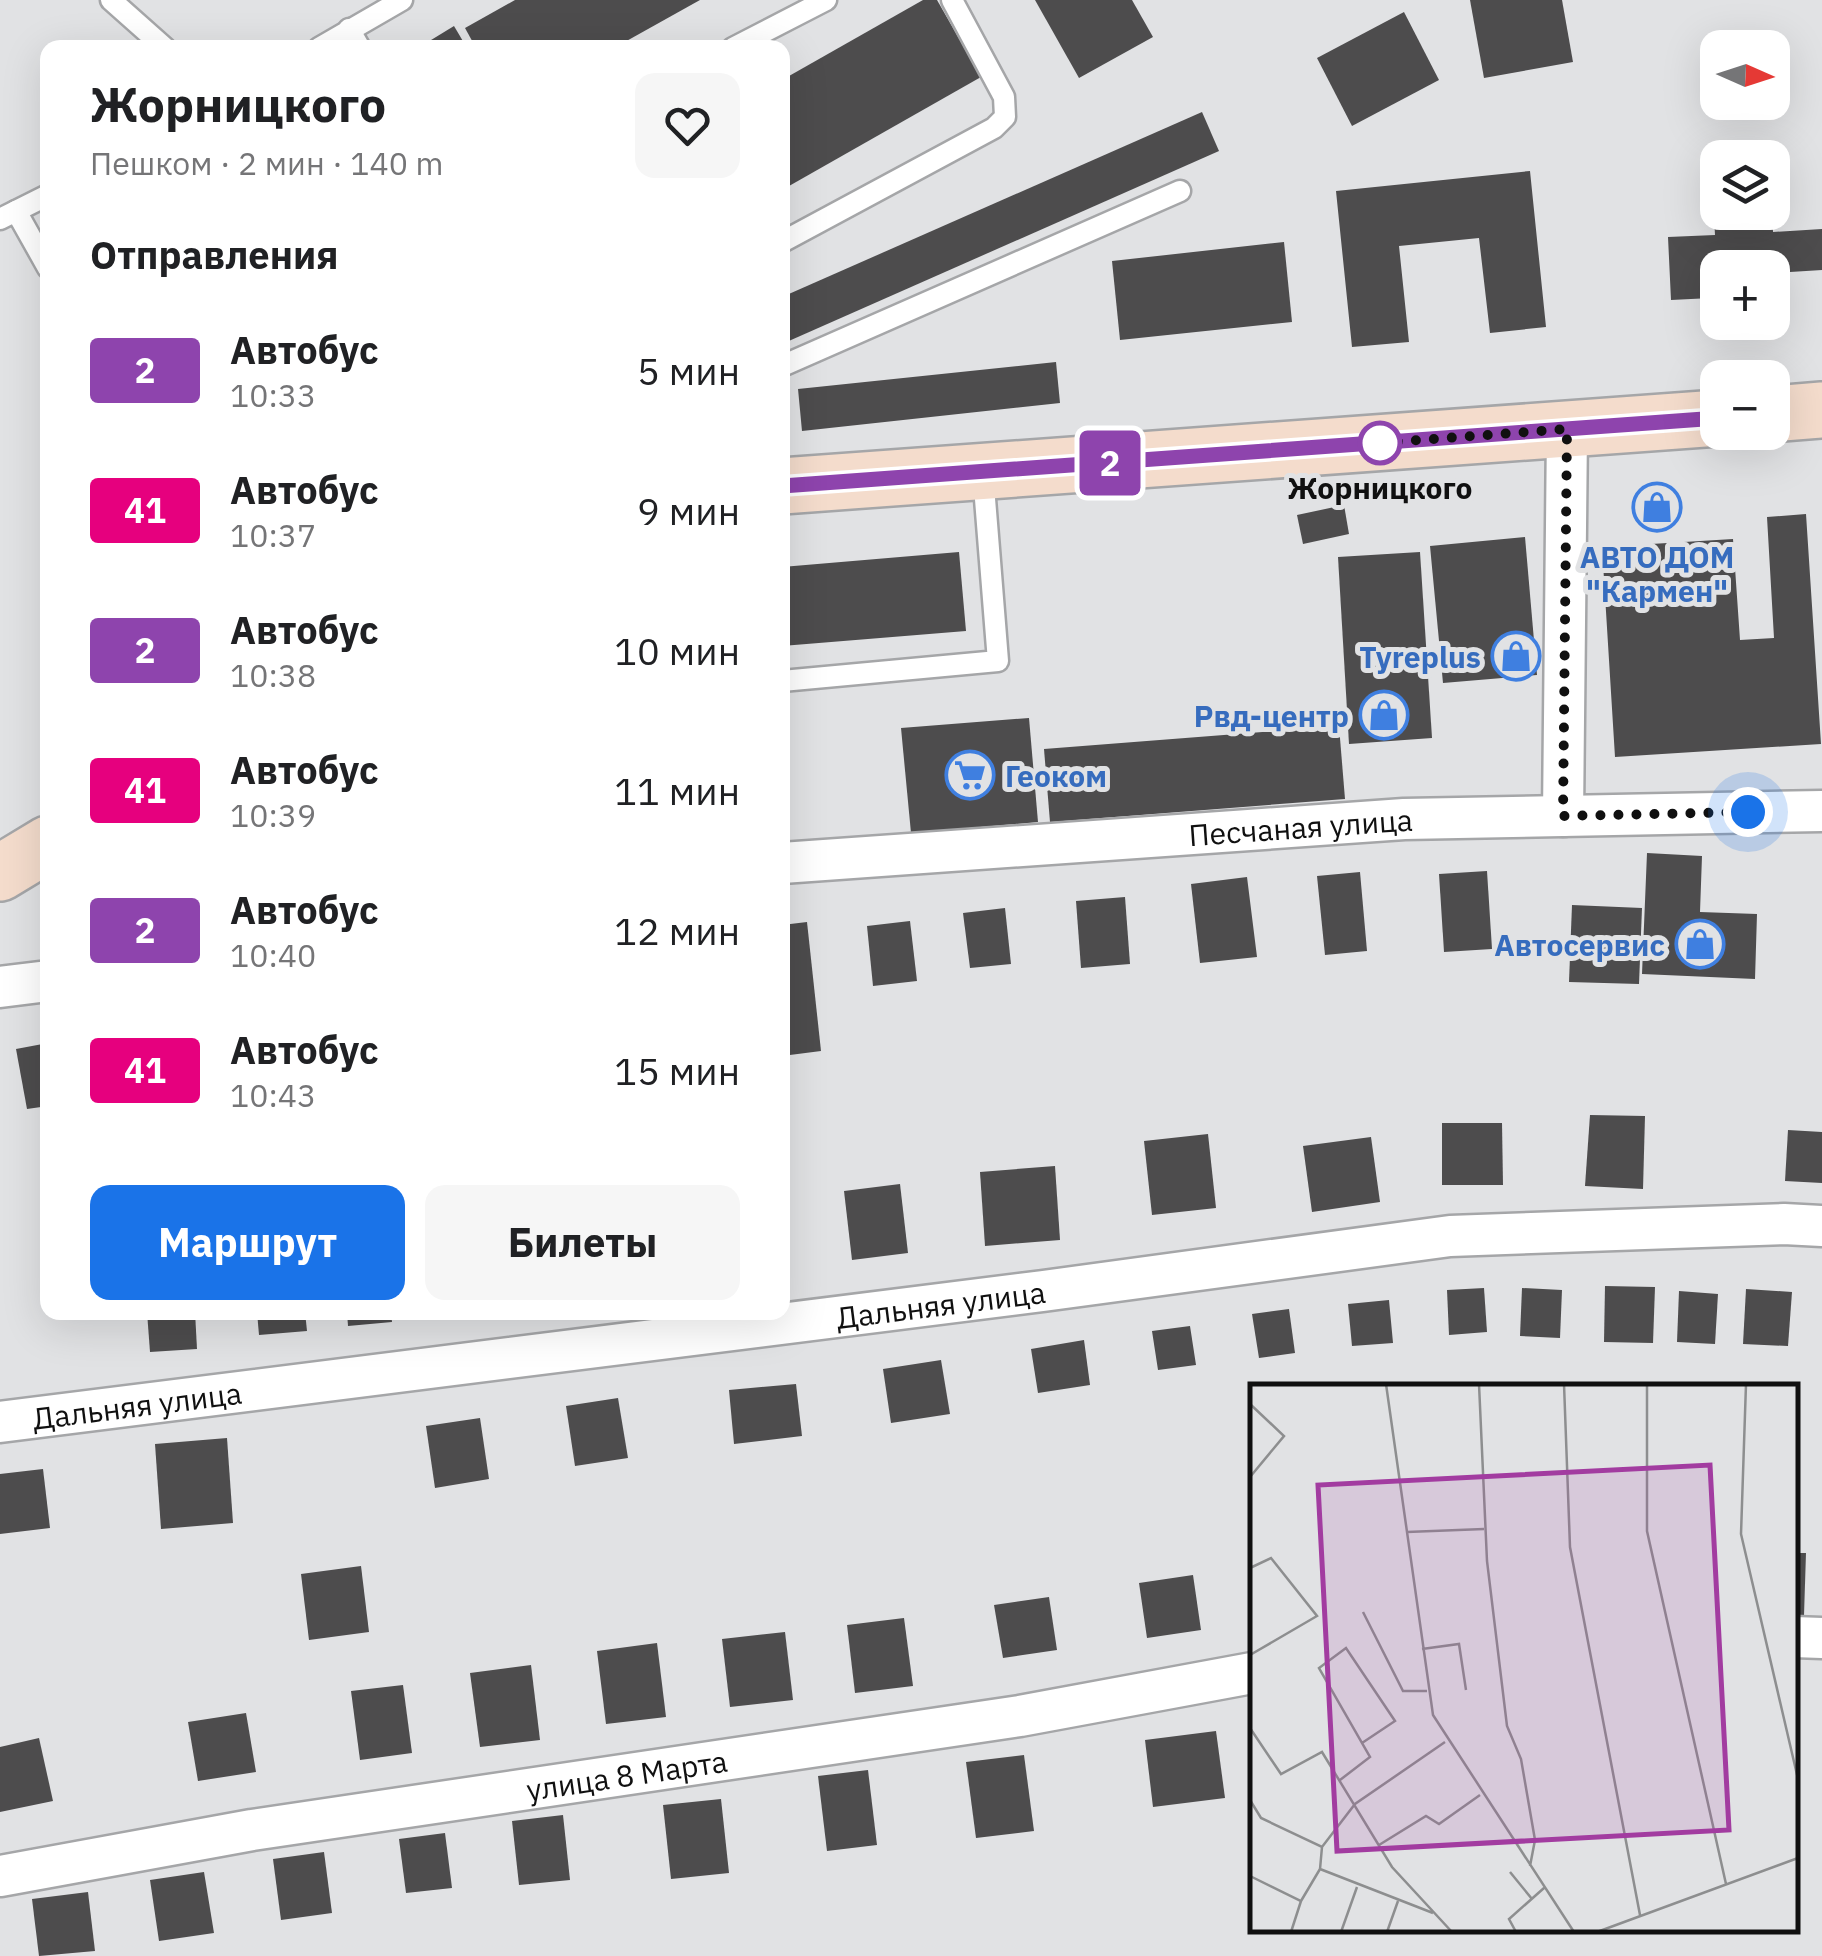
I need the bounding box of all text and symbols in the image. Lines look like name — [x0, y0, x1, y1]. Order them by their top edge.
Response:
north arrow — [1700, 30, 1790, 120]
map controls — [1700, 30, 1790, 450]
text: Жорницкого — [90, 73, 386, 135]
button: heart — [635, 73, 740, 178]
button: layers — [1700, 140, 1790, 230]
text: Пешком · 2 мин · 140 m — [90, 142, 443, 184]
text: Отправления — [90, 230, 338, 279]
button: + — [1700, 250, 1790, 340]
text: Автобус — [230, 325, 379, 374]
text: 5 мин — [637, 346, 740, 395]
text: 2 — [134, 347, 156, 393]
button: − — [1700, 360, 1790, 450]
text: 10:33 — [230, 374, 316, 416]
marker: Жорницкого — [1359, 422, 1401, 464]
line badge: 2 — [1078, 430, 1142, 496]
text: 2 — [1099, 440, 1121, 486]
text: Автобус — [230, 465, 379, 514]
place label: Жорницкого — [1287, 468, 1473, 507]
shop icon: АВТО ДОМ "Кармен" — [1631, 481, 1683, 533]
text: 9 мин — [637, 486, 740, 535]
text: 41 — [124, 487, 166, 533]
text: 10:37 — [230, 514, 316, 556]
place label: АВТО ДОМ "Кармен" — [1580, 537, 1734, 610]
text: Автобус — [230, 605, 379, 654]
text: 10 мин — [614, 626, 740, 675]
text: 2 — [134, 627, 156, 673]
shop icon: Tyreplus — [1490, 630, 1542, 682]
place label: Tyreplus — [1359, 637, 1481, 676]
text: 10:38 — [230, 654, 316, 696]
shop icon: Рвд-центр — [1358, 689, 1410, 741]
place label: Рвд-центр — [1194, 696, 1349, 735]
text: Автобус — [230, 745, 379, 794]
supermarket icon: Геоком — [944, 749, 996, 801]
place label: Геоком — [1005, 756, 1107, 795]
text: 11 мин — [614, 766, 740, 815]
text: 41 — [124, 767, 166, 813]
your location — [1723, 787, 1773, 837]
text: 10:39 — [230, 794, 316, 836]
street label: Песчаная улица — [1187, 799, 1413, 854]
text: Автобус — [230, 885, 379, 934]
text: 12 мин — [614, 906, 740, 955]
text: 2 — [134, 907, 156, 953]
shop icon: Автосервис — [1674, 918, 1726, 970]
place label: Автосервис — [1494, 925, 1665, 964]
text: 10:40 — [230, 934, 316, 976]
text: Автобус — [230, 1025, 379, 1074]
text: 15 мин — [614, 1046, 740, 1095]
text: 41 — [124, 1047, 166, 1093]
text: 10:43 — [230, 1074, 316, 1116]
button: Маршрут — [90, 1185, 405, 1300]
button: Билеты — [425, 1185, 740, 1300]
street label: Дальняя улица — [834, 1271, 1047, 1336]
street label: Дальняя улица — [30, 1372, 244, 1437]
inset map — [1250, 1384, 1797, 1931]
street label: улица 8 Марта — [524, 1740, 730, 1809]

